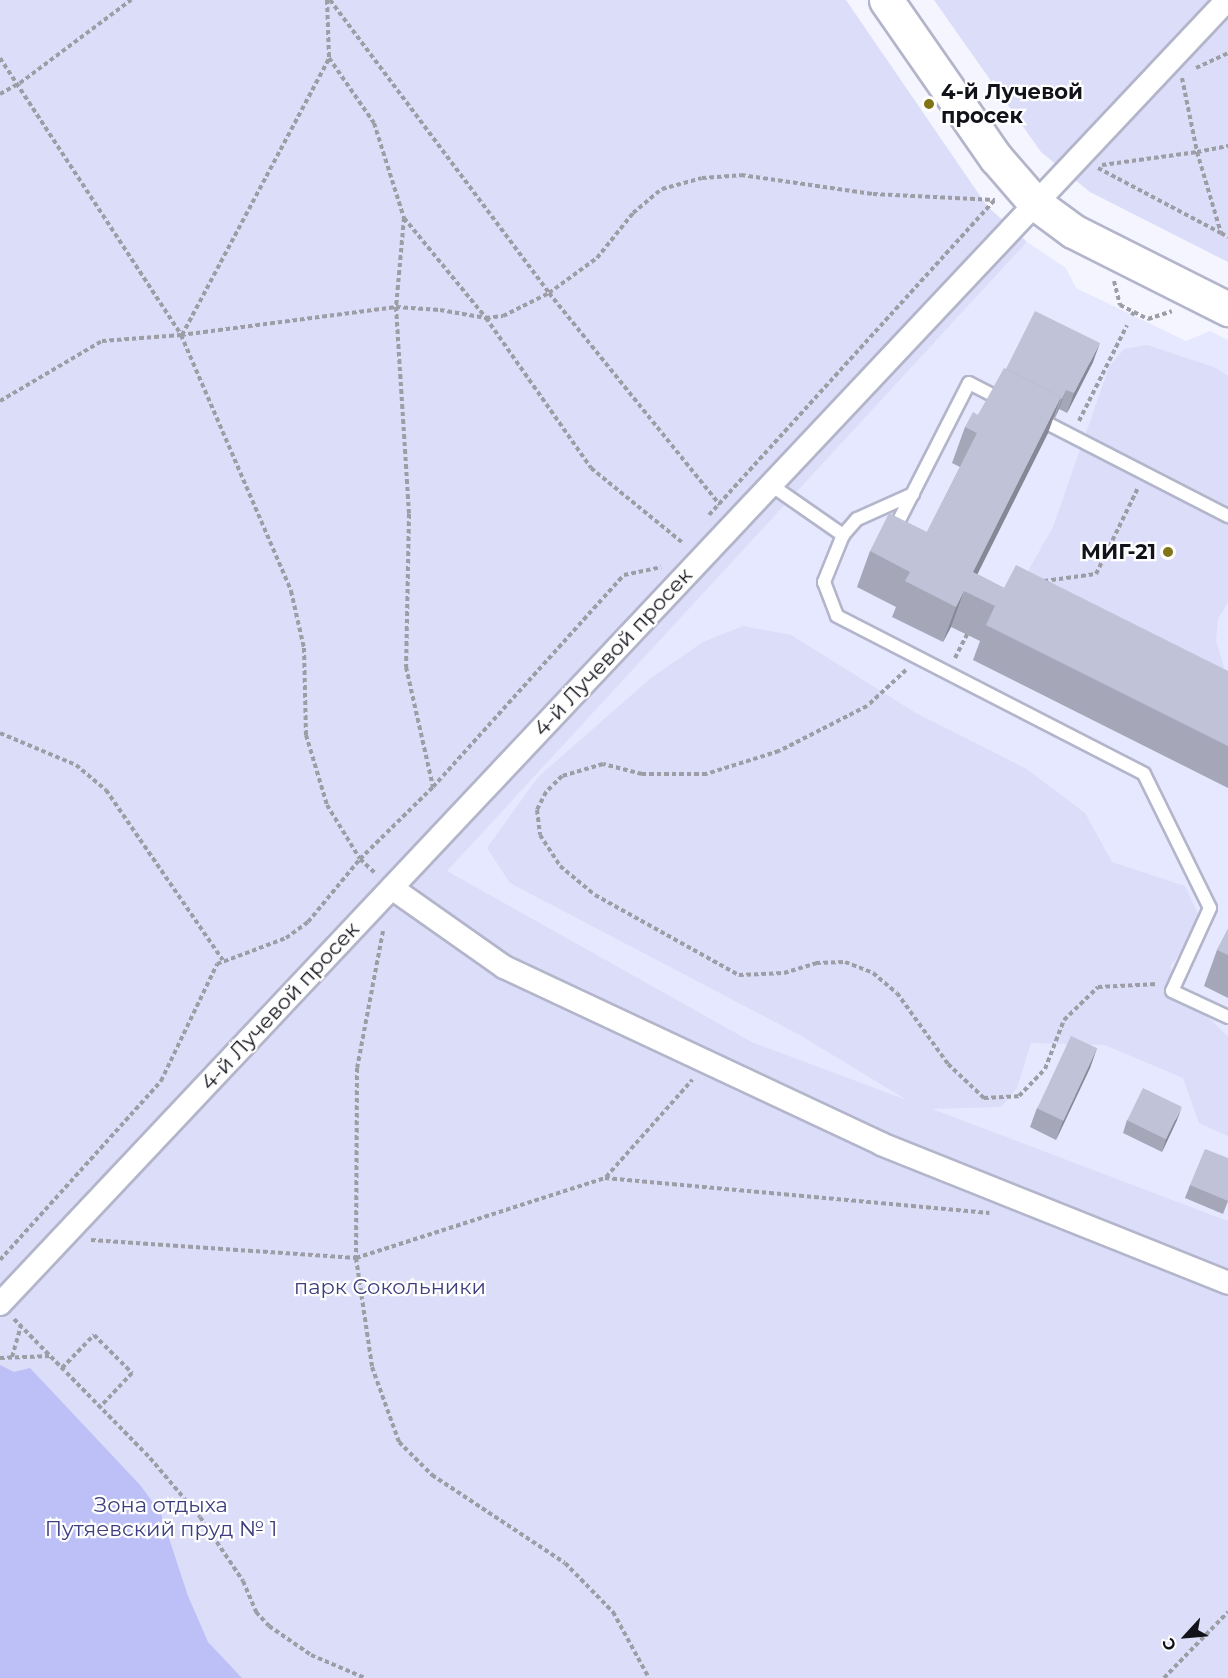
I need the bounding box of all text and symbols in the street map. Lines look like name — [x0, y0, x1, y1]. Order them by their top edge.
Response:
place label: 4-й Лучевой просек — [941, 79, 1083, 129]
marker: 4-й Лучевой просек — [922, 97, 936, 111]
place label: МИГ-21 — [1081, 539, 1156, 565]
marker: МИГ-21 — [1161, 545, 1175, 559]
street label: 4-й Лучевой просек — [529, 563, 697, 741]
street label: 4-й Лучевой просек — [196, 917, 364, 1095]
park label: парк Сокольники — [294, 1274, 486, 1300]
park label: Зона отдыха Путяевский пруд № 1 — [45, 1492, 277, 1542]
north arrow — [1156, 1606, 1216, 1666]
text: С — [1158, 1635, 1180, 1653]

